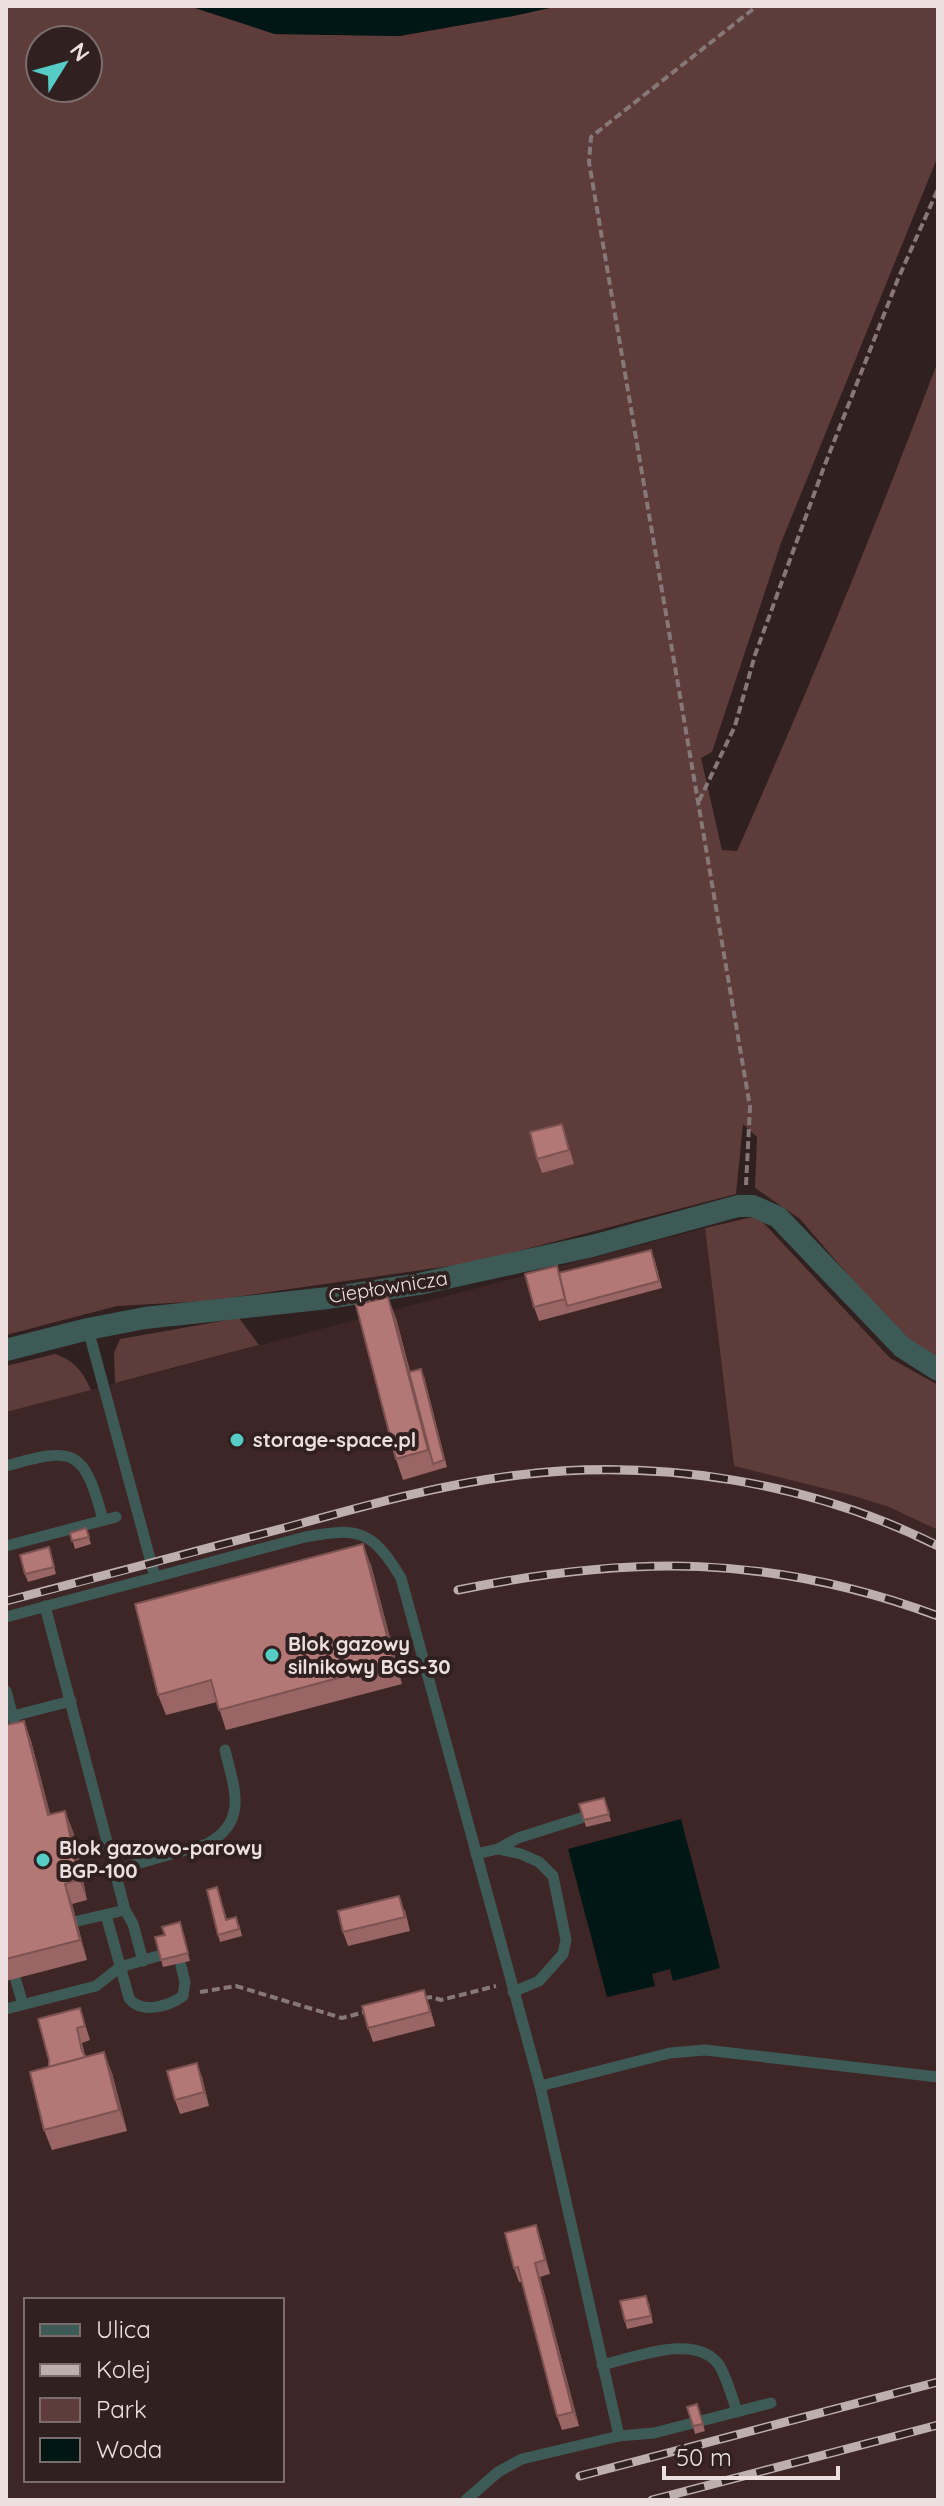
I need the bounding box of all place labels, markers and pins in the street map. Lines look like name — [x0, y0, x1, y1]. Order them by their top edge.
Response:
place label: storage-space.pl — [253, 1427, 416, 1452]
marker: storage-space.pl — [228, 1431, 246, 1449]
place label: Blok gazowy silnikowy BGS-30 — [288, 1631, 450, 1679]
marker: Blok gazowy silnikowy BGS-30 — [263, 1646, 281, 1664]
place label: Blok gazowo-parowy BGP-100 — [59, 1835, 263, 1883]
marker: Blok gazowo-parowy BGP-100 — [34, 1851, 52, 1869]

